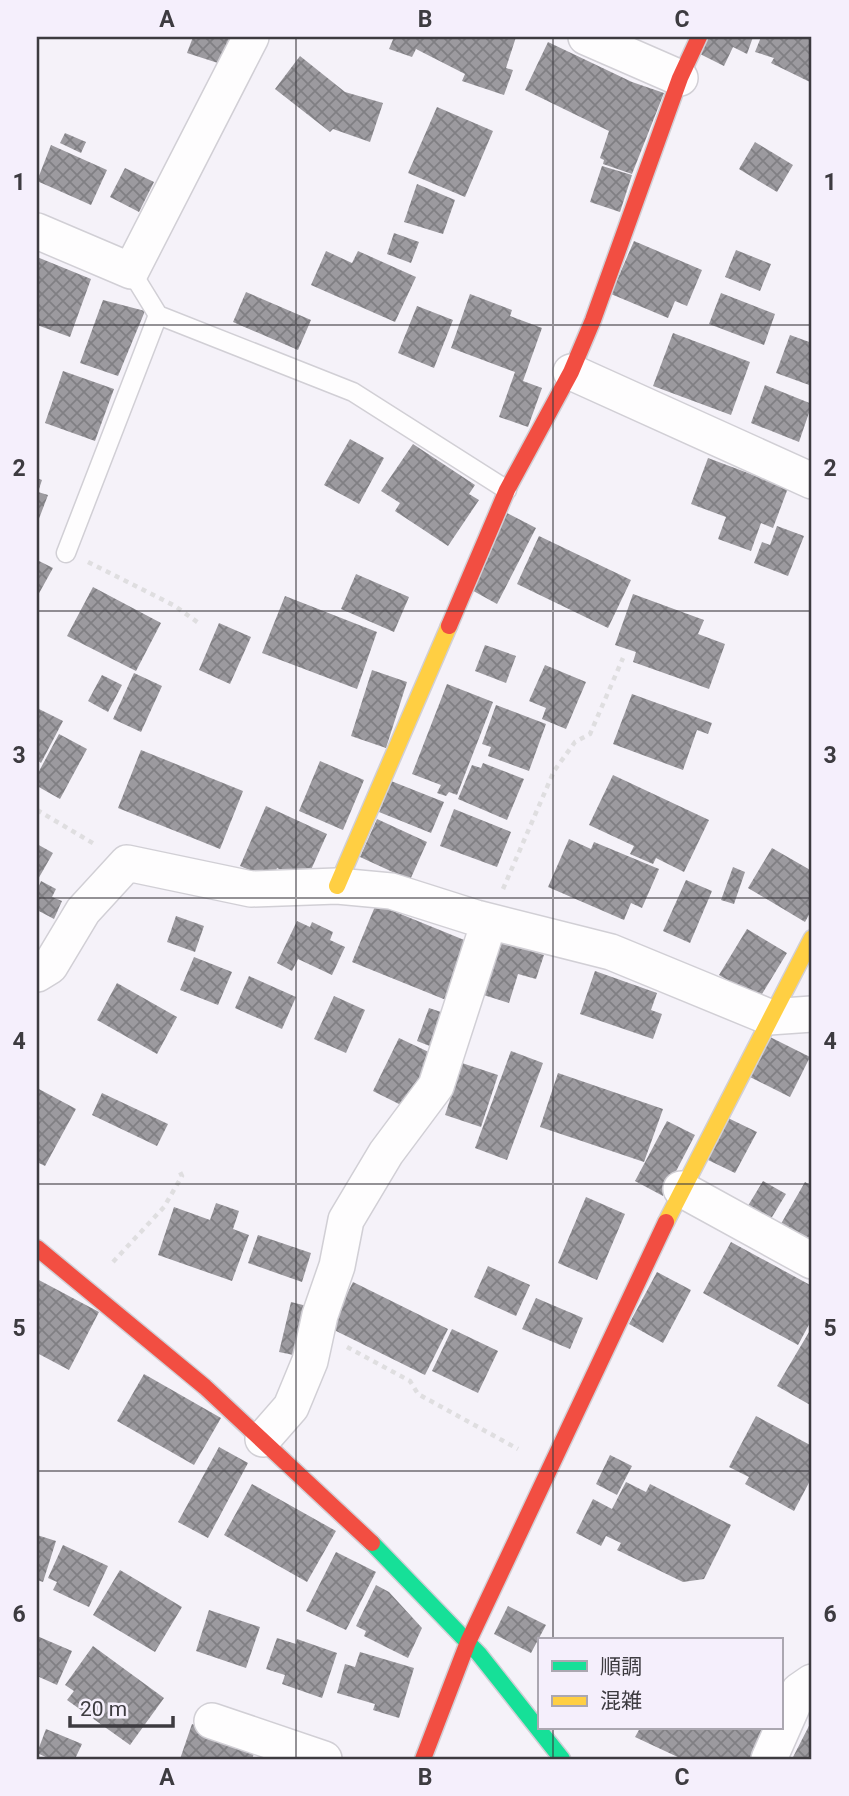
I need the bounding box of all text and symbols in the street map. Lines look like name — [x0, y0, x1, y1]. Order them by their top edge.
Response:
text: A — [159, 6, 175, 33]
text: B — [418, 6, 432, 33]
text: C — [674, 6, 690, 33]
text: 1 — [12, 169, 26, 196]
text: 1 — [823, 169, 837, 196]
text: 2 — [12, 455, 26, 482]
text: 2 — [823, 455, 837, 482]
text: 3 — [12, 742, 26, 769]
text: 3 — [823, 742, 837, 769]
text: 4 — [12, 1028, 26, 1055]
text: 4 — [823, 1028, 837, 1055]
text: 5 — [12, 1315, 26, 1342]
text: 5 — [823, 1315, 837, 1342]
text: 6 — [12, 1601, 26, 1628]
text: 6 — [823, 1601, 837, 1628]
legend — [538, 1638, 782, 1730]
text: 順調 — [600, 1655, 642, 1679]
scale bar — [70, 1684, 173, 1728]
text: 混雑 — [600, 1689, 642, 1713]
text: 20 m — [80, 1697, 127, 1721]
text: A — [159, 1764, 175, 1791]
text: B — [418, 1764, 432, 1791]
text: C — [674, 1764, 690, 1791]

